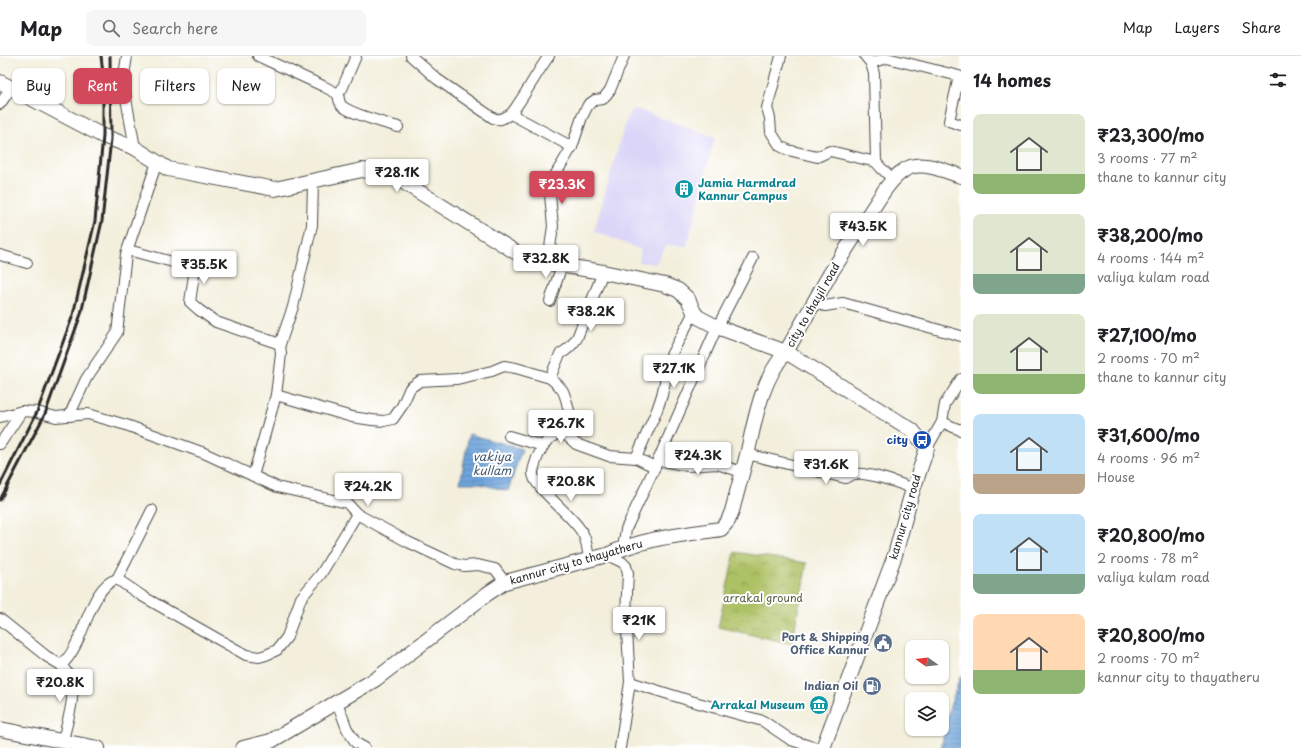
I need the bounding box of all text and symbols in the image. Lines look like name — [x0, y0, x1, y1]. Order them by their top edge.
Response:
search box — [86, 10, 366, 46]
text: Map — [20, 14, 62, 42]
text: Search here — [132, 16, 218, 39]
icon: search — [100, 17, 122, 39]
text: Map — [1123, 17, 1153, 38]
text: Layers — [1175, 17, 1220, 38]
text: Share — [1242, 17, 1281, 38]
text: 14 homes — [973, 67, 1051, 93]
chip: Buy — [12, 68, 65, 104]
chip: Rent — [73, 68, 132, 104]
chip: Filters — [140, 68, 209, 104]
chip: New — [217, 68, 275, 104]
icon: filters — [1267, 69, 1289, 91]
text: ₹23,300/mo — [1097, 122, 1204, 148]
icon: home — [1005, 130, 1053, 178]
text: 3 rooms · 77 m² — [1097, 148, 1198, 167]
pin: ₹28.1K — [364, 159, 430, 193]
text: ₹28.1K — [375, 162, 419, 181]
text: thane to kannur city — [1097, 167, 1226, 186]
pin: ₹23.3K — [529, 171, 595, 205]
text: ₹23.3K — [538, 174, 586, 193]
place label: Jamia Harmdrad Kannur Campus — [698, 174, 796, 204]
building icon: Jamia Harmdrad Kannur Campus — [673, 178, 695, 200]
pin: ₹43.5K — [830, 213, 896, 247]
text: ₹43.5K — [839, 216, 887, 235]
text: ₹38,200/mo — [1097, 222, 1203, 248]
icon: home — [1005, 230, 1053, 278]
pin: ₹32.8K — [513, 245, 579, 279]
text: ₹32.8K — [522, 248, 570, 267]
text: 4 rooms · 144 m² — [1097, 248, 1205, 267]
pin: ₹35.5K — [171, 251, 237, 285]
text: ₹35.5K — [181, 254, 227, 273]
street label: city to thayil road — [781, 259, 844, 350]
text: valiya kulam road — [1097, 267, 1210, 286]
pin: ₹38.2K — [558, 298, 624, 332]
text: ₹38.2K — [567, 301, 615, 320]
text: ₹27,100/mo — [1097, 322, 1196, 348]
icon: home — [1005, 330, 1053, 378]
text: 2 rooms · 70 m² — [1097, 348, 1200, 367]
pin: ₹27.1K — [641, 355, 707, 389]
text: ₹27.1K — [652, 358, 696, 377]
text: thane to kannur city — [1097, 367, 1226, 386]
pin: ₹26.7K — [528, 410, 594, 444]
text: ₹26.7K — [537, 413, 585, 432]
text: ₹31,600/mo — [1097, 422, 1200, 448]
bus stop icon: city — [911, 429, 933, 451]
icon: home — [1005, 430, 1053, 478]
place label: city — [887, 431, 908, 448]
pin: ₹24.3K — [665, 442, 731, 476]
text: ₹24.3K — [674, 445, 722, 464]
water label: vakiya kullam — [473, 447, 512, 479]
text: 4 rooms · 96 m² — [1097, 448, 1200, 467]
pin: ₹31.6K — [793, 451, 859, 485]
text: ₹31.6K — [803, 454, 849, 473]
text: House — [1097, 467, 1135, 486]
pin: ₹20.8K — [538, 468, 604, 502]
text: ₹20.8K — [547, 471, 595, 490]
street label: kannur city road — [884, 472, 925, 562]
pin: ₹24.2K — [335, 473, 401, 507]
text: ₹24.2K — [344, 476, 392, 495]
text: ₹20,800/mo — [1097, 522, 1205, 548]
icon: home — [1005, 530, 1053, 578]
street label: kannur city to thayatheru — [507, 534, 644, 589]
text: 2 rooms · 78 m² — [1097, 548, 1199, 567]
text: valiya kulam road — [1097, 567, 1210, 586]
park label: arrakal ground — [723, 589, 804, 606]
pin: ₹21K — [615, 607, 663, 641]
text: ₹21K — [622, 610, 656, 629]
text: ₹20,800/mo — [1097, 622, 1205, 648]
place label: Port & Shipping Office Kannur — [781, 628, 869, 658]
icon: home — [1005, 630, 1053, 678]
public building icon: Port & Shipping Office Kannur — [872, 632, 894, 654]
north arrow — [905, 640, 949, 684]
map controls — [905, 640, 949, 736]
text: 2 rooms · 70 m² — [1097, 648, 1200, 667]
text: kannur city to thayatheru — [1097, 667, 1260, 686]
pin: ₹20.8K — [27, 669, 93, 703]
text: ₹20.8K — [36, 672, 84, 691]
fuel station icon: Indian Oil — [861, 675, 883, 697]
place label: Indian Oil — [804, 677, 858, 694]
button: layers — [905, 692, 949, 736]
museum icon: Arrakal Museum — [808, 694, 830, 716]
place label: Arrakal Museum — [711, 696, 805, 713]

